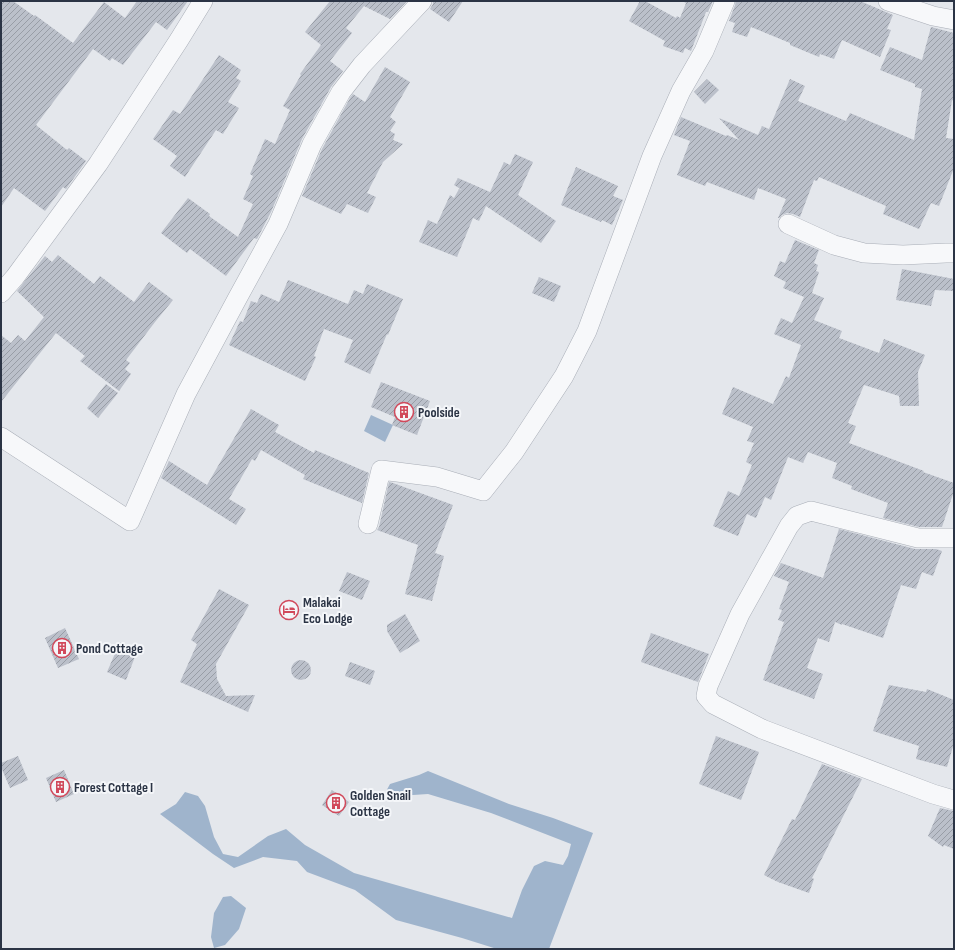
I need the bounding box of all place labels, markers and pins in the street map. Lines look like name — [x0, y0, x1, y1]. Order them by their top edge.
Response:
building icon: Poolside — [393, 401, 415, 423]
place label: Poolside — [418, 404, 460, 421]
place label: Malakai Eco Lodge — [303, 594, 353, 627]
hotel icon: Malakai Eco Lodge — [278, 599, 300, 621]
building icon: Pond Cottage — [51, 637, 73, 659]
place label: Pond Cottage — [76, 640, 143, 657]
building icon: Forest Cottage I — [49, 776, 71, 798]
place label: Forest Cottage I — [74, 779, 153, 796]
place label: Golden Snail Cottage — [350, 787, 411, 820]
building icon: Golden Snail Cottage — [325, 792, 347, 814]

